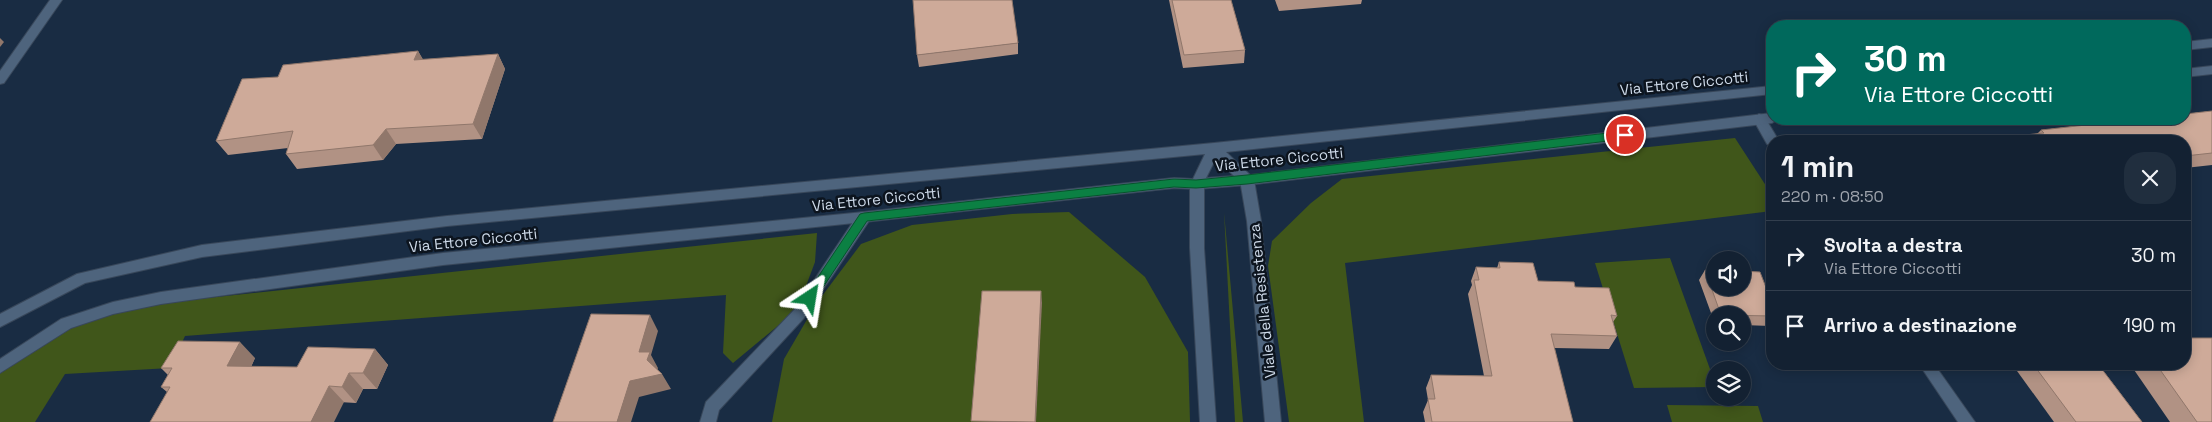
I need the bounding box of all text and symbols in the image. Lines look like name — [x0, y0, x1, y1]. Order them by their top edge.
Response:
text: 30 m — [1864, 37, 1947, 81]
icon: right — [1781, 40, 1846, 105]
street label: Via Ettore Ciccotti — [1619, 67, 1749, 99]
text: Via Ettore Ciccotti — [1864, 80, 2053, 108]
pin — [1604, 114, 1646, 156]
icon: arrive — [1611, 121, 1639, 149]
street label: Via Ettore Ciccotti — [1214, 143, 1344, 175]
text: 1 min — [1781, 147, 1854, 186]
button: close — [2124, 152, 2176, 204]
street label: Via Ettore Ciccotti — [811, 183, 941, 215]
text: 220 m · 08:50 — [1781, 186, 1884, 207]
street label: Viale della Resistenza — [1244, 223, 1280, 379]
street label: Via Ettore Ciccotti — [408, 224, 538, 256]
text: Svolta a destra — [1824, 233, 1962, 258]
icon: right — [1781, 242, 1809, 270]
text: 30 m — [2131, 243, 2176, 268]
map controls — [1706, 251, 1751, 406]
button: sound — [1706, 251, 1751, 296]
text: Via Ettore Ciccotti — [1824, 258, 1962, 279]
position arrow — [783, 271, 835, 323]
button: search — [1706, 306, 1751, 351]
icon: arrive — [1781, 312, 1809, 340]
text: Arrivo a destinazione — [1824, 313, 2017, 338]
text: 190 m — [2123, 313, 2176, 338]
button: layers — [1706, 361, 1751, 406]

